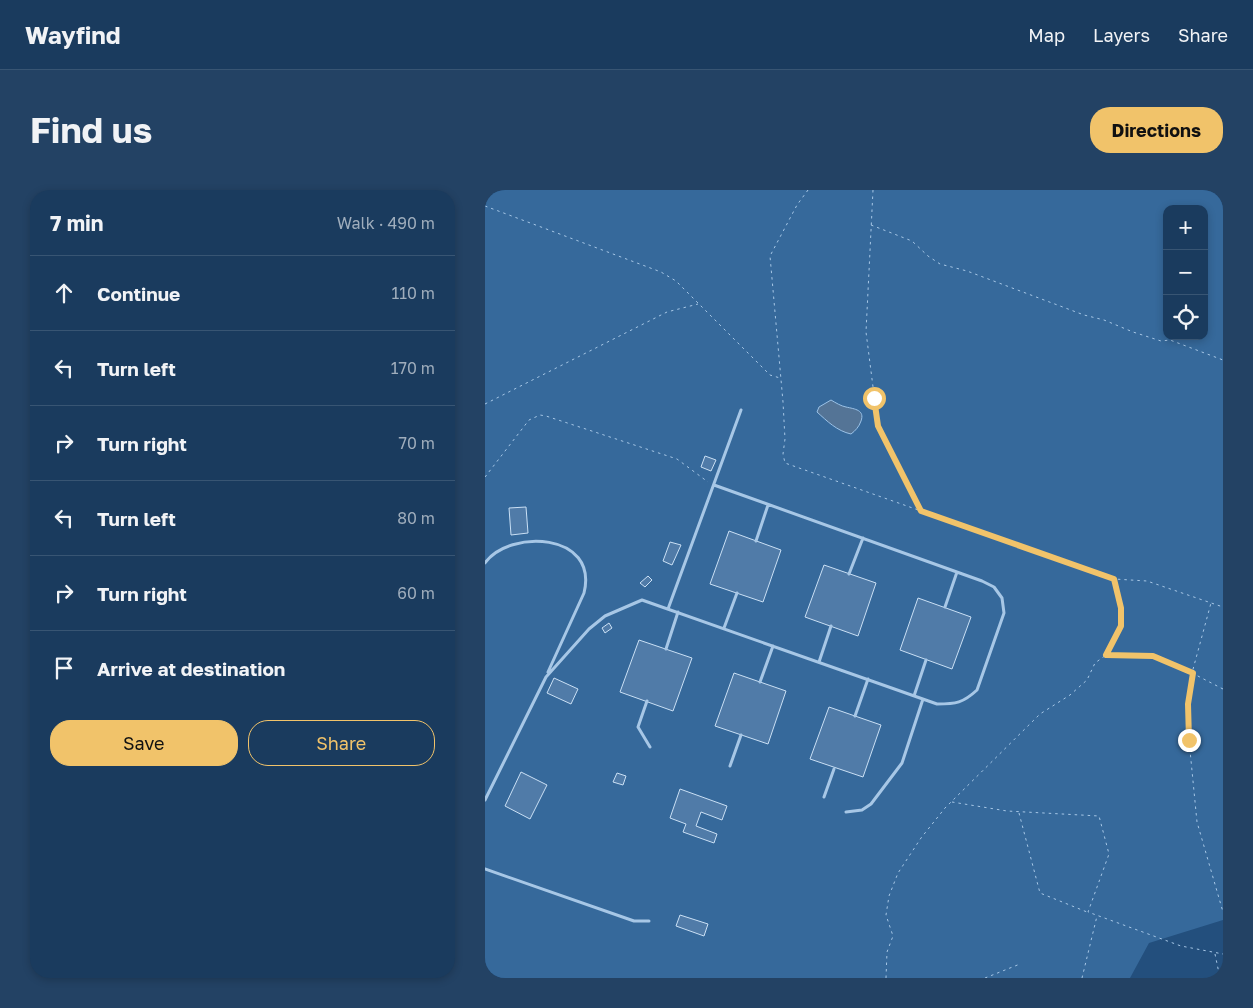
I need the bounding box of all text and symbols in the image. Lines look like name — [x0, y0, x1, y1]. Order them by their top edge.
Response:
text: Wayfind — [25, 20, 121, 49]
text: Map — [1028, 24, 1065, 46]
text: Layers — [1093, 24, 1150, 46]
text: Share — [1178, 24, 1228, 46]
button: Directions — [1090, 107, 1223, 153]
text: Find us — [30, 109, 152, 151]
map controls — [1163, 205, 1208, 340]
button: + — [1163, 205, 1208, 250]
text: 7 min — [50, 210, 104, 236]
text: Walk · 490 m — [337, 213, 435, 233]
button: − — [1163, 250, 1208, 295]
icon: ahead — [50, 279, 78, 307]
text: Continue — [97, 282, 180, 305]
text: 110 m — [391, 283, 435, 303]
button: locate — [1163, 295, 1208, 340]
icon: left — [50, 354, 78, 382]
text: Turn left — [97, 357, 176, 380]
text: 170 m — [391, 358, 435, 378]
route start — [863, 387, 886, 410]
icon: right — [50, 429, 78, 457]
text: Turn right — [97, 432, 187, 455]
text: 70 m — [398, 433, 435, 453]
icon: left — [50, 504, 78, 532]
text: Turn left — [97, 507, 176, 530]
text: 80 m — [397, 508, 435, 528]
icon: right — [50, 579, 78, 607]
text: Turn right — [97, 582, 187, 605]
text: 60 m — [397, 583, 435, 603]
icon: arrive — [50, 654, 78, 682]
text: Arrive at destination — [97, 657, 285, 680]
button: Save — [50, 720, 238, 766]
button: Share — [248, 720, 435, 766]
route end — [1178, 729, 1201, 752]

